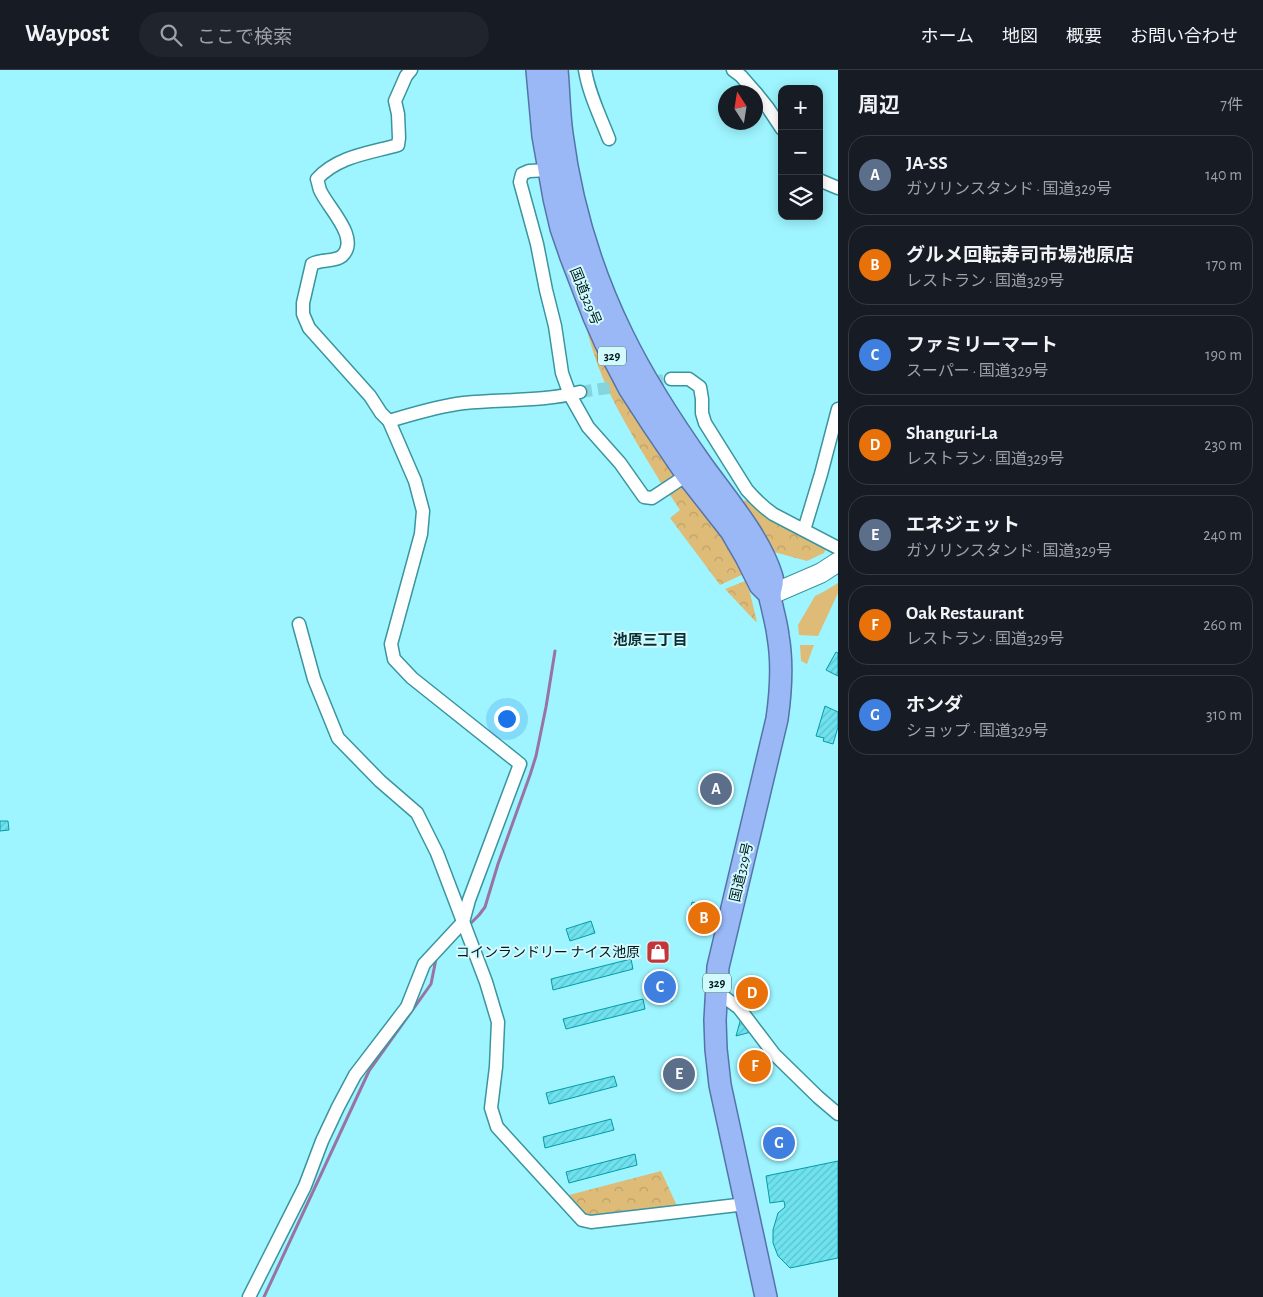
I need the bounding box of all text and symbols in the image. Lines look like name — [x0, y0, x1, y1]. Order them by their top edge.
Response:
search box — [139, 12, 489, 57]
icon: search — [157, 21, 185, 49]
text: Waypost — [25, 22, 109, 46]
text: ここで検索 — [197, 28, 292, 47]
text: ホーム — [921, 28, 974, 46]
text: 地図 — [1002, 28, 1038, 46]
text: 概要 — [1066, 28, 1102, 46]
text: お問い合わせ — [1130, 28, 1238, 46]
north arrow — [718, 85, 763, 130]
map controls — [778, 85, 823, 220]
button: + — [778, 85, 823, 130]
text: 周辺 — [858, 95, 900, 116]
text: 7件 — [1220, 97, 1243, 113]
button: − — [778, 130, 823, 175]
text: JA-SS — [906, 154, 948, 173]
text: A — [870, 167, 880, 183]
text: 140 m — [1205, 167, 1242, 183]
button: layers — [778, 175, 823, 220]
text: ガソリンスタンド · 国道329号 — [906, 181, 1112, 197]
text: グルメ回転寿司市場池原店 — [906, 246, 1134, 265]
text: B — [870, 257, 880, 273]
text: 170 m — [1206, 257, 1242, 273]
street label: 国道329号 — [567, 265, 604, 327]
text: レストラン · 国道329号 — [906, 273, 1064, 289]
text: ファミリーマート — [906, 336, 1058, 355]
road number: 329 — [598, 346, 626, 366]
text: C — [871, 347, 879, 363]
text: 190 m — [1205, 347, 1242, 363]
text: スーパー · 国道329号 — [906, 363, 1048, 379]
text: Shanguri-La — [906, 424, 998, 443]
text: D — [870, 437, 880, 453]
text: 230 m — [1204, 437, 1242, 453]
text: レストラン · 国道329号 — [906, 451, 1064, 467]
text: エネジェット — [906, 516, 1020, 535]
text: E — [871, 527, 879, 543]
text: 240 m — [1203, 527, 1242, 543]
text: ガソリンスタンド · 国道329号 — [906, 543, 1112, 559]
text: Oak Restaurant — [906, 604, 1024, 623]
text: F — [871, 617, 879, 633]
text: 260 m — [1203, 617, 1242, 633]
text: レストラン · 国道329号 — [906, 631, 1064, 647]
district label: 池原三丁目 — [612, 632, 688, 648]
text: ホンダ — [906, 696, 963, 715]
your location — [494, 706, 520, 732]
text: G — [870, 707, 880, 723]
text: 310 m — [1206, 707, 1242, 723]
text: ショップ · 国道329号 — [906, 723, 1048, 739]
pin: A — [700, 770, 732, 808]
street label: 国道329号 — [727, 841, 756, 903]
pin: B — [688, 899, 720, 937]
shop icon: コインランドリー ナイス池原 — [645, 939, 671, 965]
place label: コインランドリー ナイス池原 — [456, 945, 640, 960]
pin: C — [644, 968, 676, 1006]
road number: 329 — [703, 974, 731, 992]
pin: D — [736, 974, 768, 1012]
pin: F — [739, 1047, 771, 1085]
pin: E — [663, 1055, 695, 1093]
pin: G — [763, 1124, 795, 1162]

